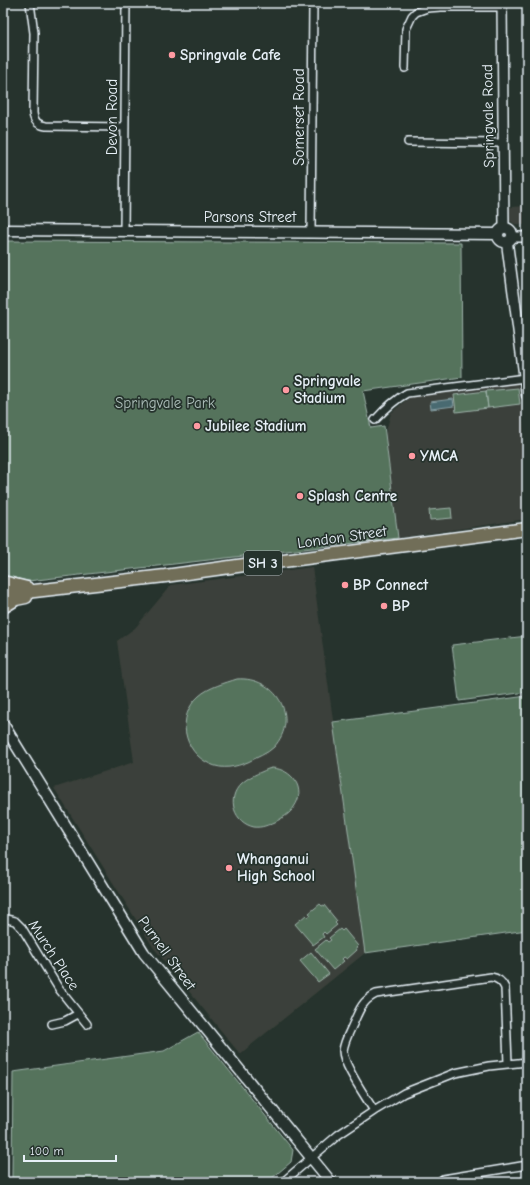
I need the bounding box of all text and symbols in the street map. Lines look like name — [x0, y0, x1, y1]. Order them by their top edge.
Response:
place label: Springvale Cafe — [180, 46, 281, 64]
marker: Springvale Cafe — [167, 50, 177, 60]
street label: Springvale Road — [478, 64, 498, 168]
street label: Somerset Road — [290, 68, 308, 166]
street label: Devon Road — [103, 79, 121, 155]
street label: Parsons Street — [204, 208, 297, 226]
place label: Springvale Stadium — [294, 372, 361, 407]
marker: Springvale Stadium — [281, 385, 291, 395]
park label: Springvale Park — [115, 394, 216, 412]
place label: Jubilee Stadium — [205, 417, 307, 435]
marker: Jubilee Stadium — [192, 421, 202, 431]
place label: YMCA — [420, 447, 459, 465]
marker: YMCA — [407, 451, 417, 461]
place label: Splash Centre — [308, 487, 397, 505]
marker: Splash Centre — [295, 491, 305, 501]
street label: London Street — [296, 522, 389, 552]
road number: SH 3 — [244, 551, 282, 575]
place label: BP Connect — [353, 576, 429, 594]
marker: BP Connect — [340, 580, 350, 590]
place label: BP — [392, 597, 410, 615]
marker: BP — [379, 601, 389, 611]
place label: Whanganui High School — [237, 850, 315, 885]
marker: Whanganui High School — [224, 863, 234, 873]
street label: Purnell Street — [134, 913, 200, 994]
street label: Murch Place — [25, 916, 84, 994]
scale bar — [24, 1137, 116, 1163]
text: 100 m — [30, 1144, 63, 1158]

